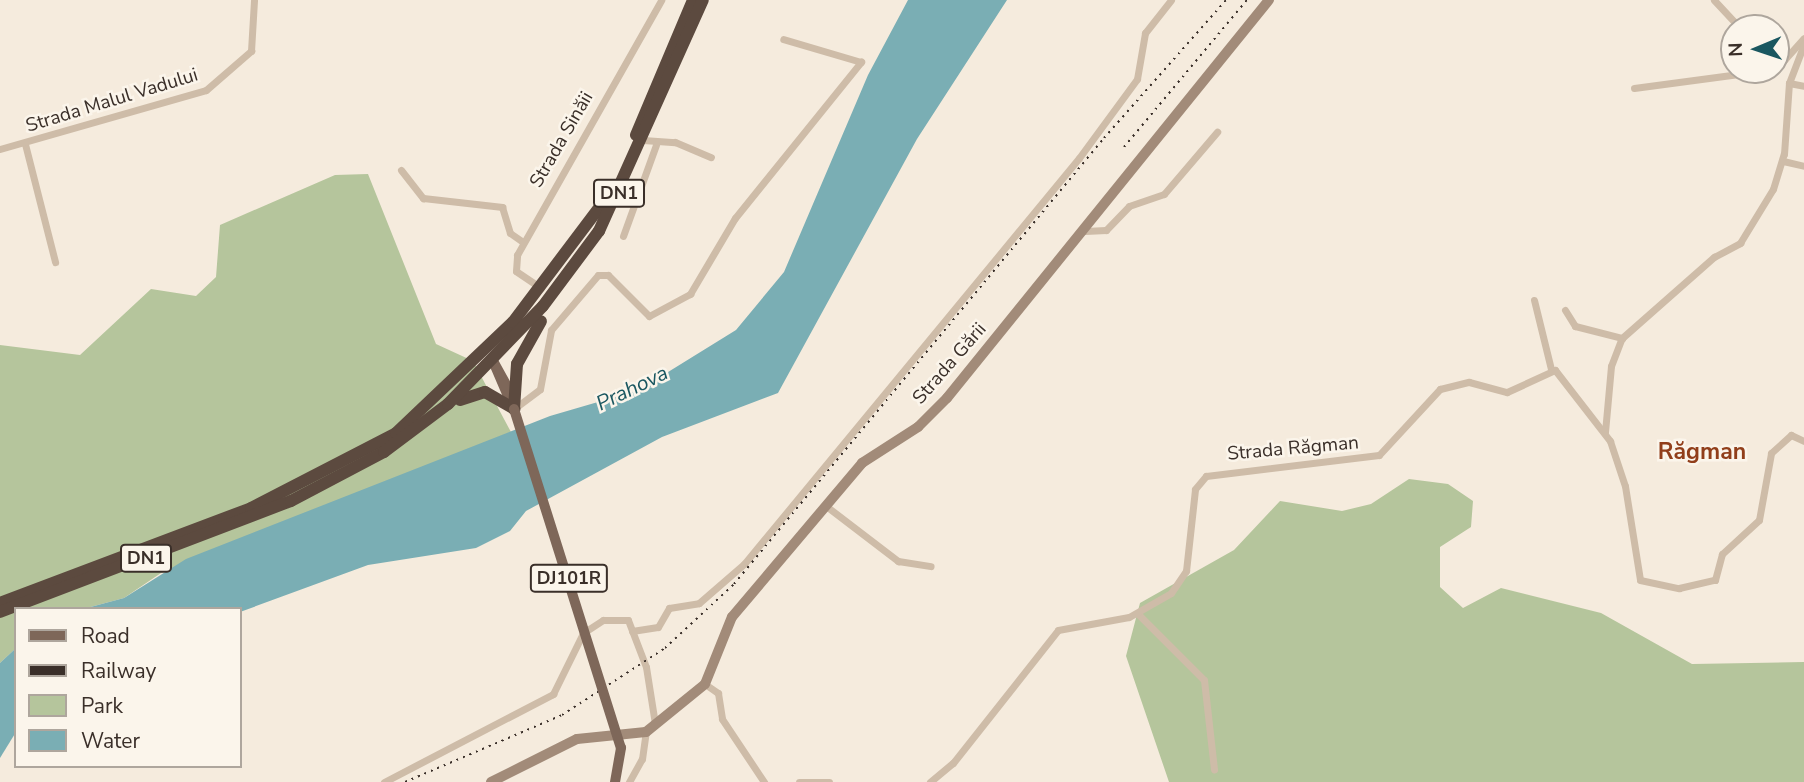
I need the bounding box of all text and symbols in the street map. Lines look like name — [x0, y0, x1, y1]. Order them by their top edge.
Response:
north arrow — [1720, 14, 1790, 84]
text: N — [1723, 42, 1749, 57]
street label: Strada Malul Vadului — [23, 64, 201, 138]
street label: Strada Sinăii — [525, 88, 599, 192]
road number: DN1 — [593, 178, 645, 208]
street label: Strada Gării — [908, 319, 992, 409]
water label: Prahova — [592, 360, 672, 416]
street label: Strada Răgman — [1226, 432, 1360, 466]
district label: Răgman — [1658, 438, 1746, 466]
road number: DN1 — [120, 544, 172, 572]
road number: DJ101R — [529, 564, 609, 592]
legend — [14, 607, 242, 768]
text: Road — [81, 622, 130, 650]
text: Railway — [81, 657, 156, 685]
text: Park — [81, 692, 123, 720]
text: Water — [81, 727, 140, 755]

